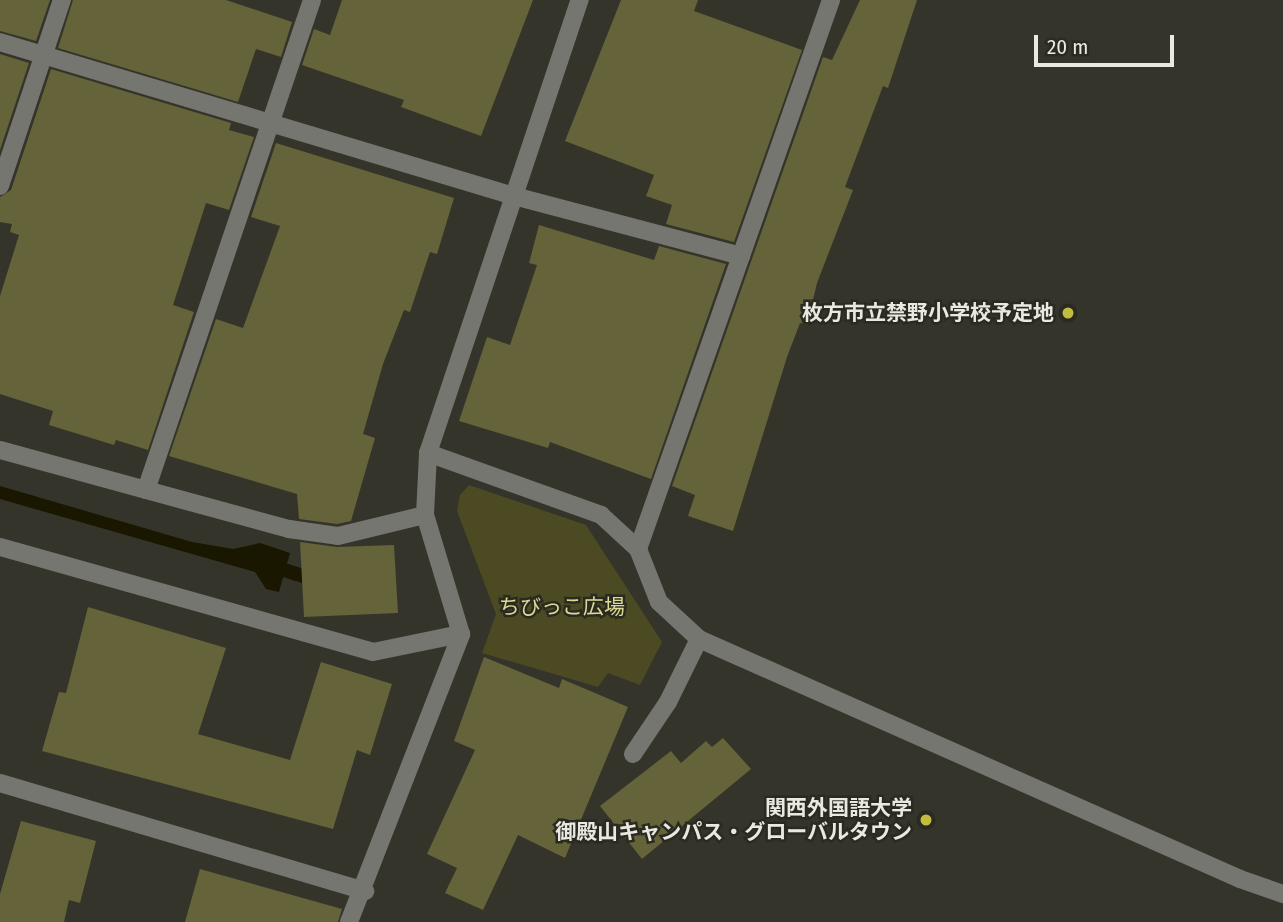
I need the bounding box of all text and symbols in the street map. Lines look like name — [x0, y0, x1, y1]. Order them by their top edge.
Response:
scale bar — [1038, 21, 1178, 65]
text: 20 m — [1047, 34, 1088, 60]
place label: 枚方市立禁野小学校予定地 — [802, 300, 1054, 326]
marker: 枚方市立禁野小学校予定地 — [1060, 305, 1076, 321]
park label: ちびっこ広場 — [499, 594, 625, 620]
place label: 関西外国語大学 御殿山キャンパス・グローバルタウン — [555, 795, 912, 845]
marker: 関西外国語大学 御殿山キャンパス・グローバルタウン — [918, 812, 934, 828]

